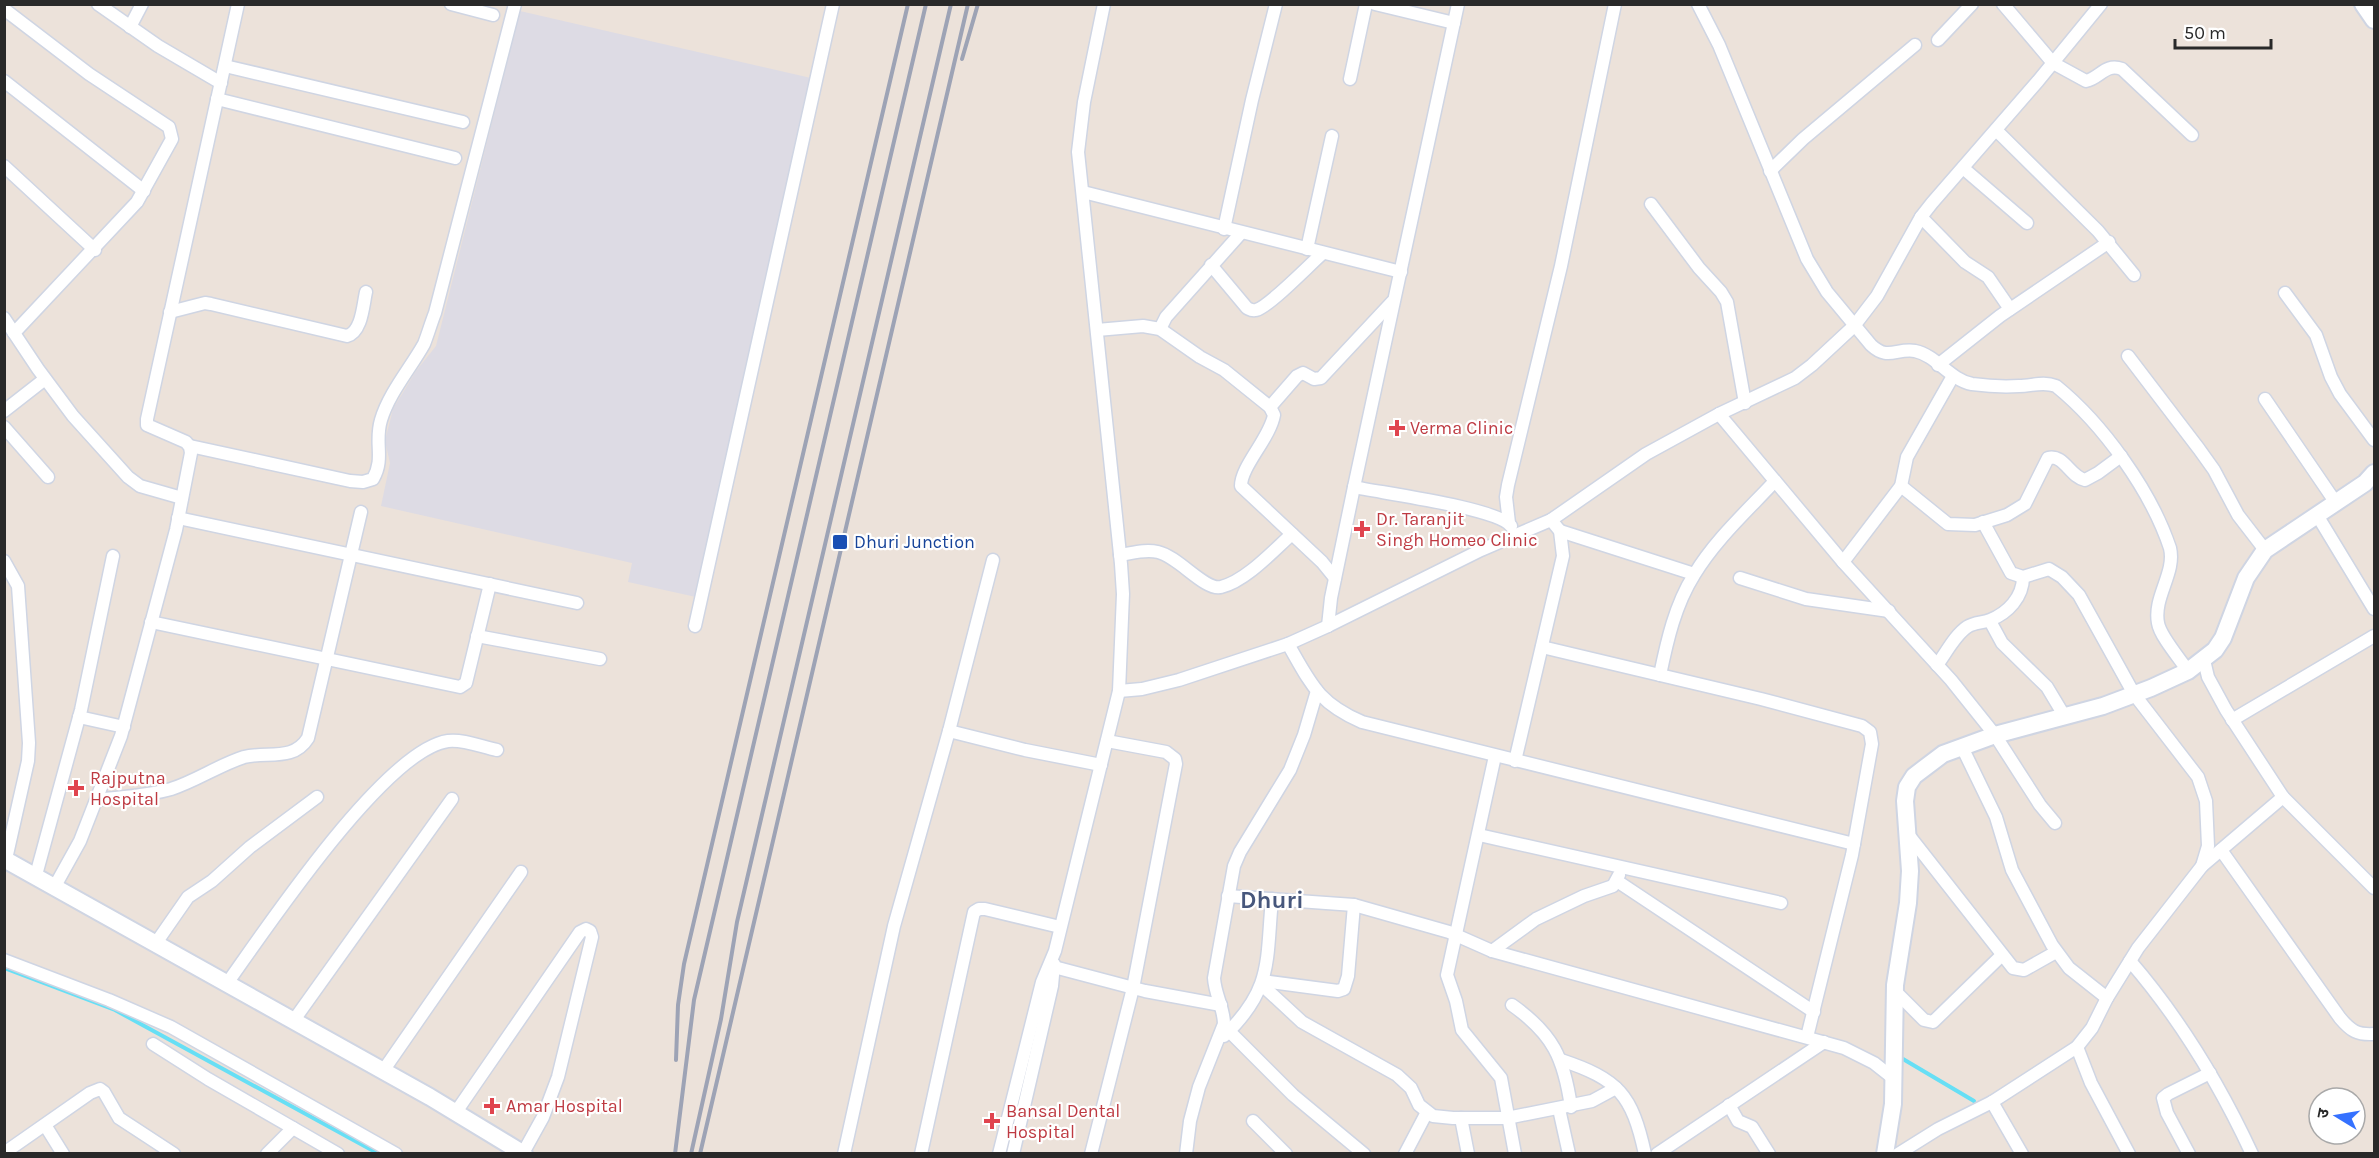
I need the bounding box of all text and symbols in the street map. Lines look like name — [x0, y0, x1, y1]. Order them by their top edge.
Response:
scale bar — [2175, 12, 2271, 50]
text: 50 m — [2184, 22, 2226, 44]
place label: Verma Clinic — [1410, 417, 1513, 439]
marker: Verma Clinic — [1388, 419, 1406, 437]
place label: Dr. Taranjit Singh Homeo Clinic — [1376, 508, 1537, 551]
marker: Dr. Taranjit Singh Homeo Clinic — [1353, 520, 1371, 538]
place label: Dhuri Junction — [854, 531, 975, 553]
marker: Dhuri Junction — [831, 533, 849, 551]
place label: Rajputna Hospital — [90, 767, 166, 810]
marker: Rajputna Hospital — [67, 779, 85, 797]
district label: Dhuri — [1240, 886, 1304, 914]
north arrow — [2307, 1086, 2367, 1146]
place label: Amar Hospital — [506, 1095, 623, 1117]
marker: Amar Hospital — [483, 1097, 501, 1115]
place label: Bansal Dental Hospital — [1006, 1100, 1120, 1143]
text: उ — [2313, 1106, 2333, 1120]
marker: Bansal Dental Hospital — [983, 1112, 1001, 1130]

